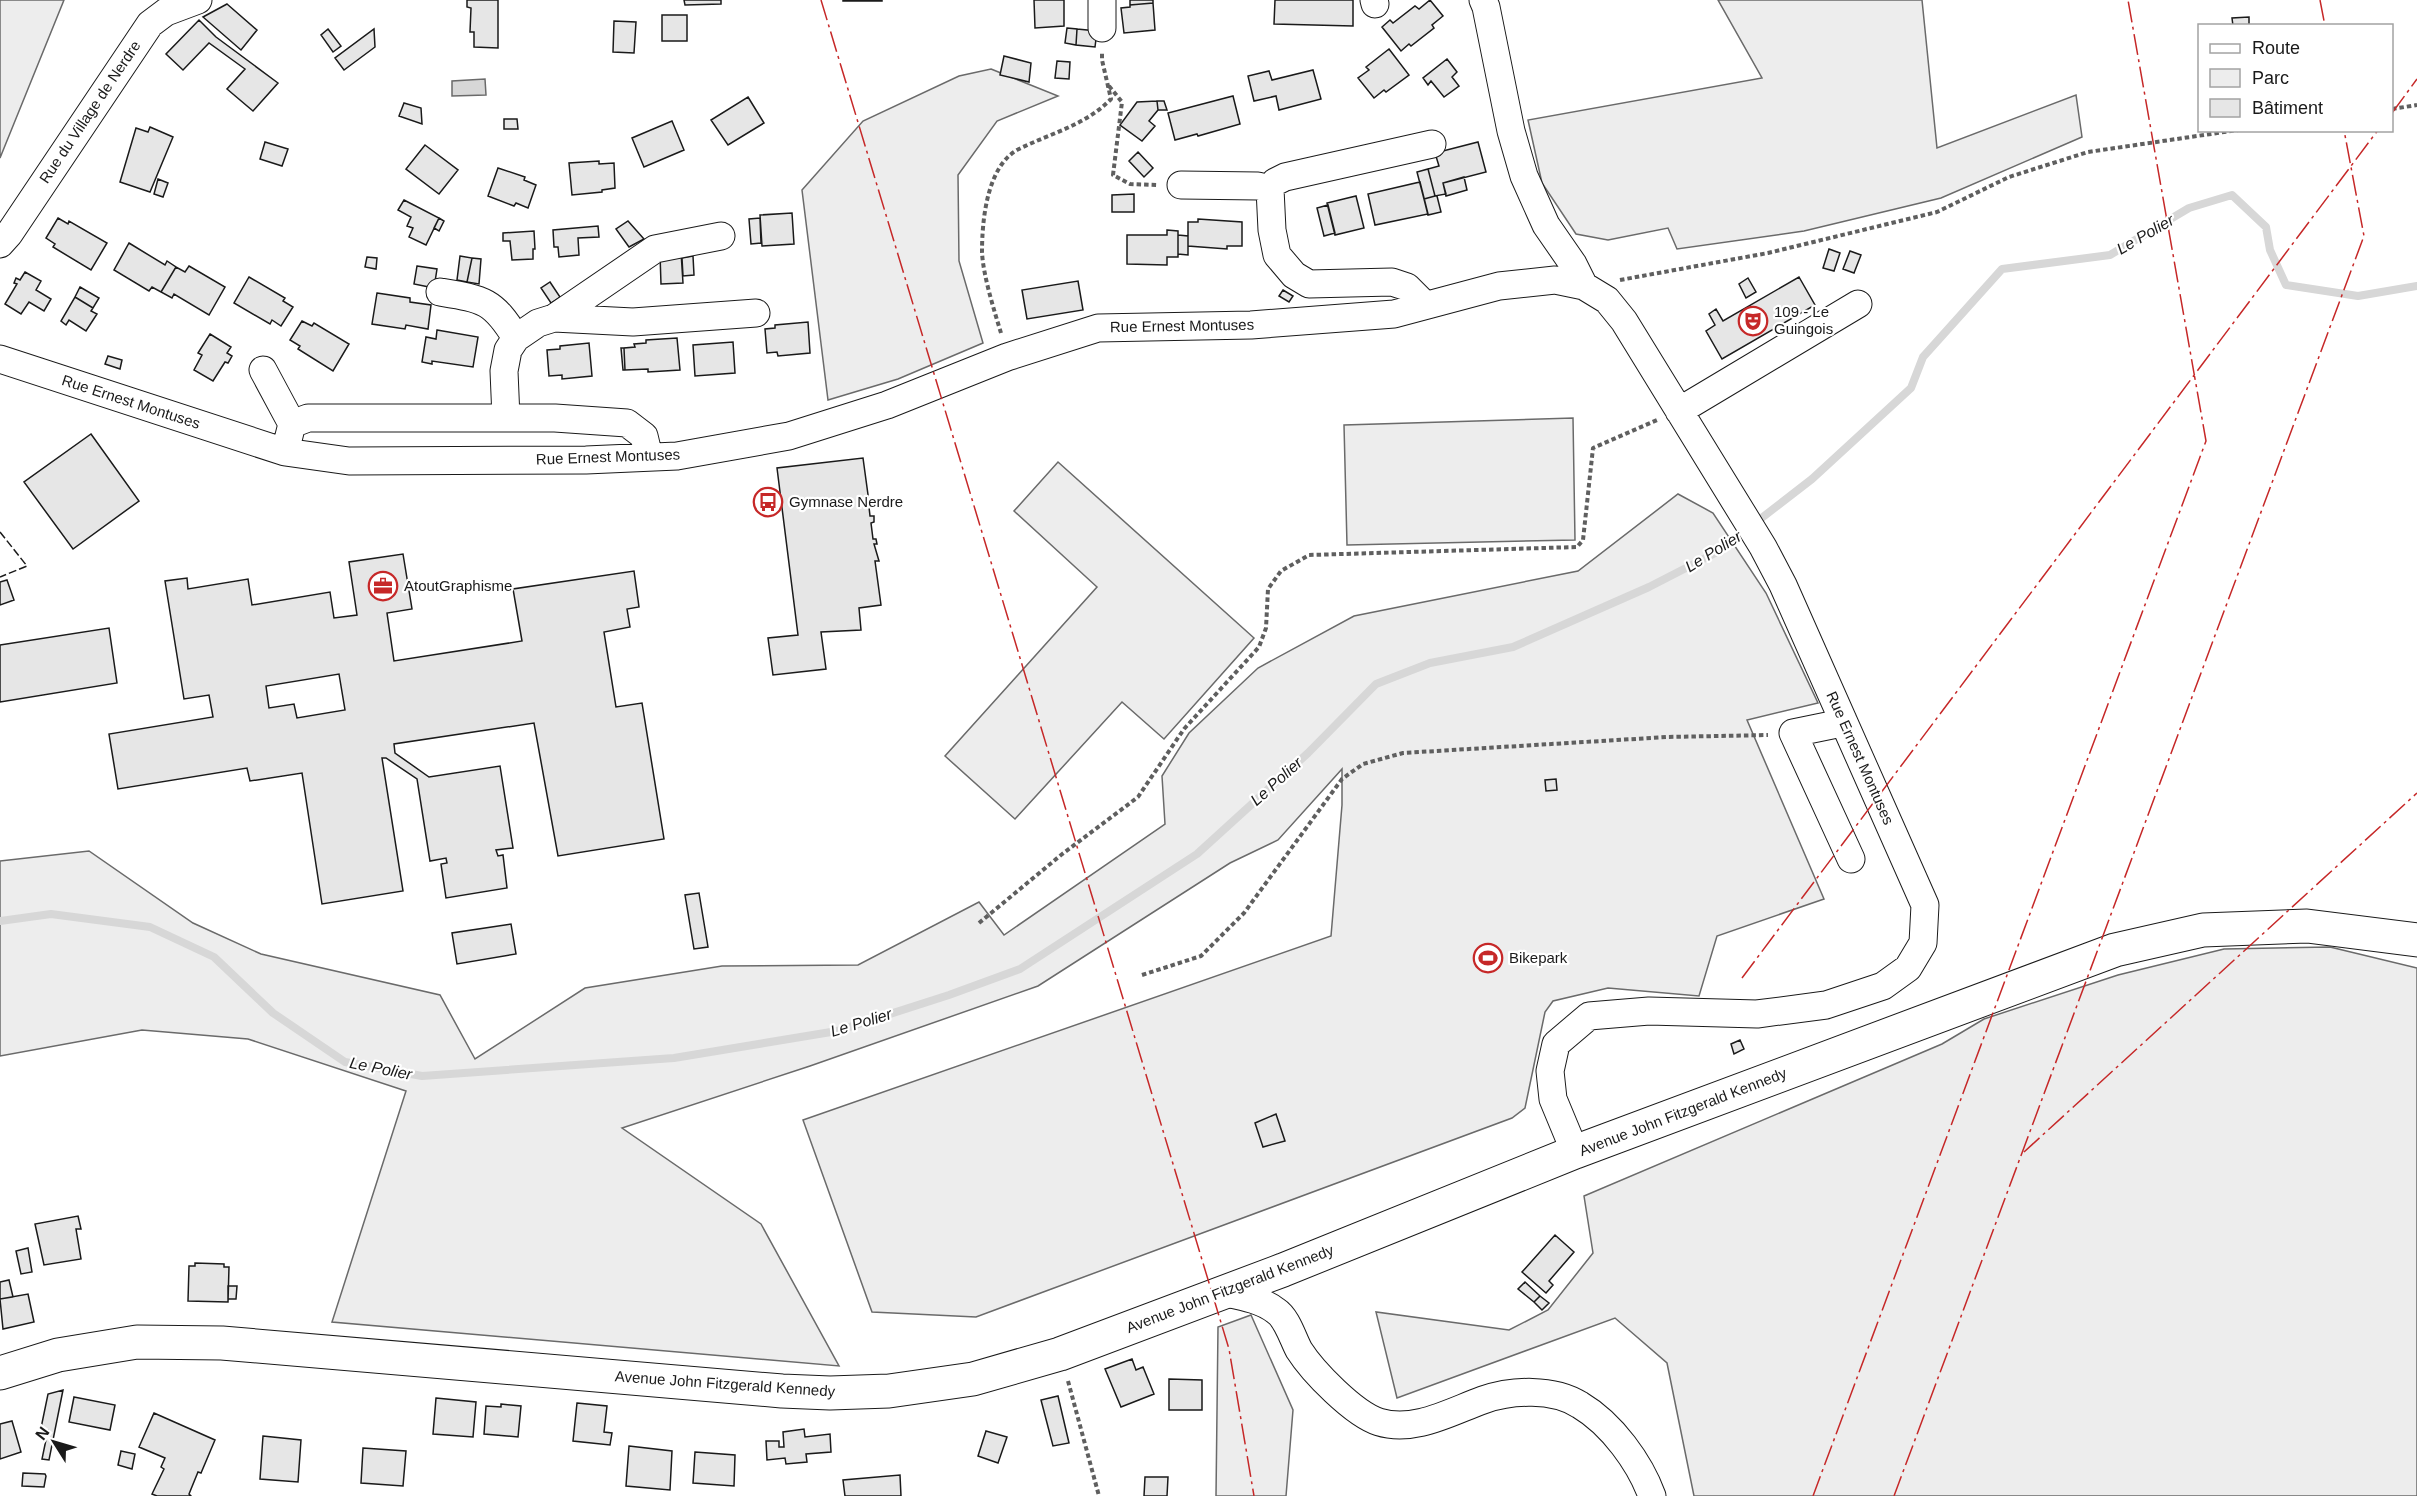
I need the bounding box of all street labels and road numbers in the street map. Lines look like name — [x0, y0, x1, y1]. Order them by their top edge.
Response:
street label: Rue du Village de Nerdre — [36, 37, 144, 186]
street label: Rue Ernest Montuses — [1110, 316, 1254, 335]
street label: Rue Ernest Montuses — [60, 371, 202, 432]
street label: Rue Ernest Montuses — [536, 445, 680, 468]
street label: Rue Ernest Montuses — [1823, 688, 1898, 827]
street label: Avenue John Fitzgerald Kennedy — [1577, 1064, 1789, 1159]
street label: Avenue John Fitzgerald Kennedy — [1124, 1241, 1336, 1336]
street label: Avenue John Fitzgerald Kennedy — [614, 1367, 836, 1400]

